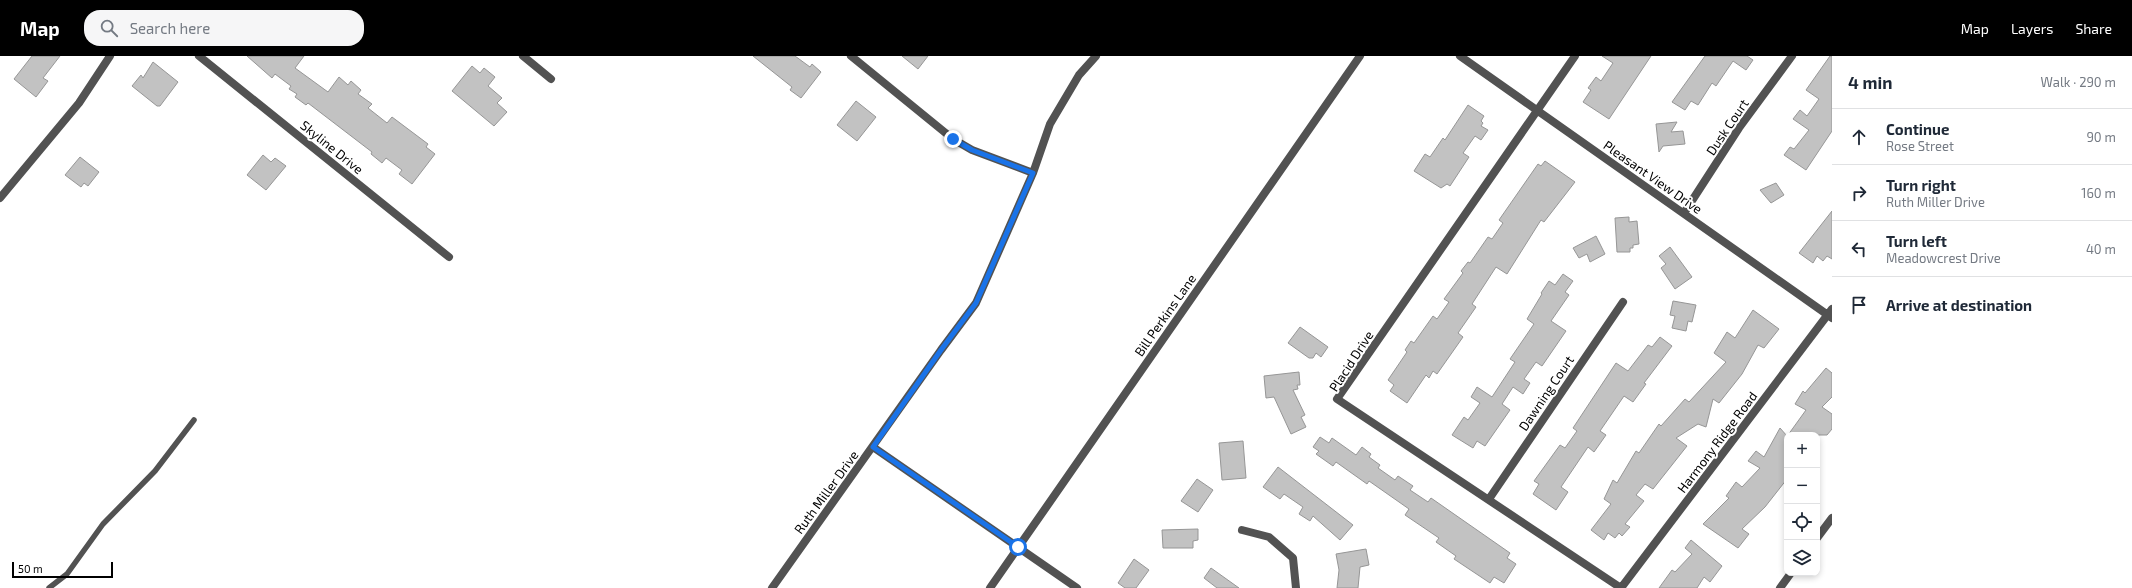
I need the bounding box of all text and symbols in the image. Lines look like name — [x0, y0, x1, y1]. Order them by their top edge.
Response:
search box — [84, 10, 364, 46]
text: Map — [20, 17, 60, 40]
icon: search — [98, 17, 120, 39]
text: Search here — [130, 19, 210, 37]
text: Map — [1961, 20, 1989, 37]
text: Layers — [2011, 20, 2053, 37]
text: Share — [2075, 20, 2112, 37]
text: 4 min — [1848, 72, 1892, 92]
text: Walk · 290 m — [2041, 74, 2116, 90]
street label: Dusk Court — [1702, 96, 1752, 158]
street label: Skyline Drive — [297, 117, 367, 177]
text: Continue — [1886, 120, 1949, 138]
icon: ahead — [1848, 126, 1870, 148]
text: 90 m — [2086, 129, 2116, 145]
route end — [944, 130, 962, 148]
street label: Pleasant View Drive — [1601, 137, 1705, 217]
text: Rose Street — [1886, 138, 1954, 154]
text: Turn right — [1886, 176, 1956, 194]
icon: right — [1848, 182, 1870, 204]
text: 160 m — [2081, 185, 2116, 201]
text: Ruth Miller Drive — [1886, 194, 1985, 210]
text: Turn left — [1886, 232, 1947, 250]
icon: left — [1848, 238, 1870, 260]
text: 40 m — [2086, 241, 2116, 257]
text: Meadowcrest Drive — [1886, 250, 2001, 266]
street label: Bill Perkins Lane — [1131, 271, 1199, 359]
icon: arrive — [1848, 294, 1870, 316]
text: Arrive at destination — [1886, 296, 2032, 314]
street label: Placid Drive — [1325, 328, 1377, 394]
street label: Dawning Court — [1515, 352, 1577, 434]
street label: Harmony Ridge Road — [1674, 388, 1760, 496]
map controls — [1784, 432, 1820, 576]
button: + — [1784, 432, 1820, 468]
street label: Ruth Miller Drive — [790, 447, 862, 537]
button: − — [1784, 468, 1820, 504]
button: locate — [1784, 504, 1820, 540]
route start — [1009, 538, 1027, 556]
button: layers — [1784, 540, 1820, 576]
scale bar — [12, 560, 113, 579]
text: 50 m — [18, 562, 43, 575]

